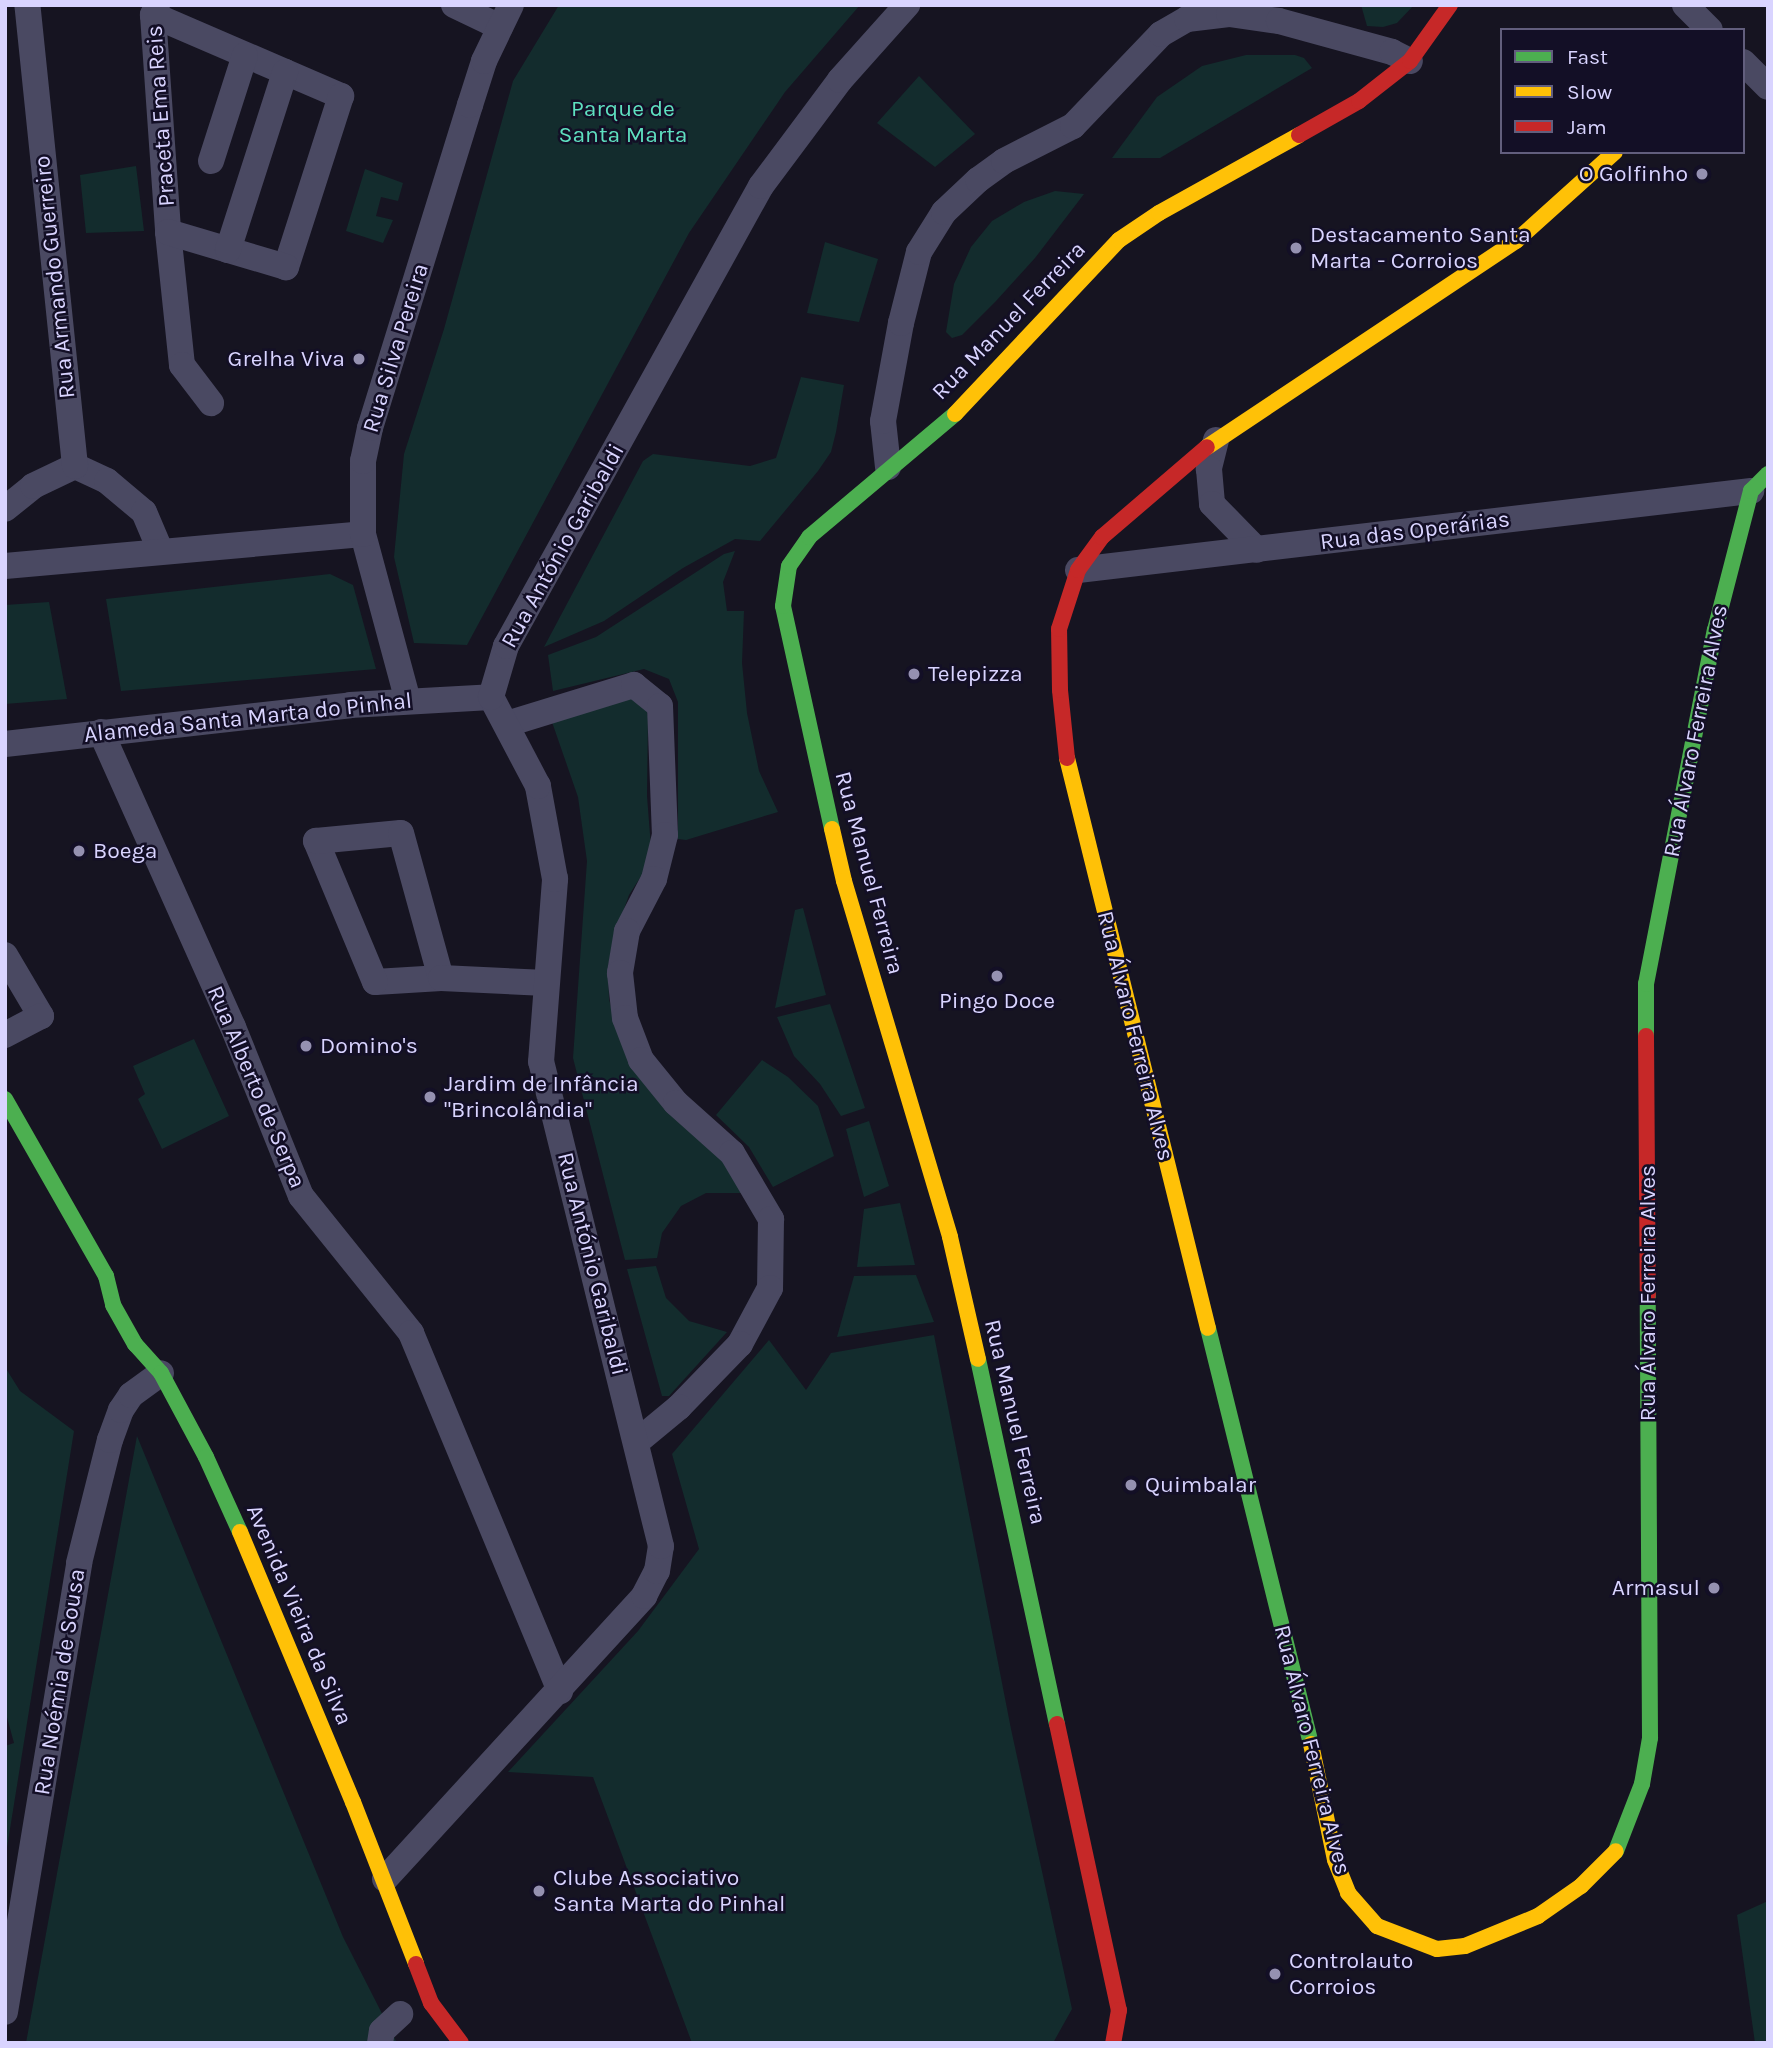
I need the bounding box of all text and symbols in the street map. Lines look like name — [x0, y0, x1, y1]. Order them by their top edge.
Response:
street label: Praceta Ema Reis — [141, 24, 181, 208]
legend — [1500, 28, 1745, 154]
text: Fast — [1567, 45, 1608, 69]
text: Slow — [1567, 80, 1612, 104]
park label: Parque de Santa Marta — [559, 95, 687, 149]
text: Jam — [1567, 115, 1607, 139]
street label: Rua Armando Guerreiro — [29, 154, 81, 400]
place label: O Golfinho — [1579, 160, 1688, 188]
marker: O Golfinho — [1694, 166, 1710, 182]
place label: Destacamento Santa Marta - Corroios — [1310, 221, 1531, 275]
street label: Rua Manuel Ferreira — [926, 236, 1092, 406]
marker: Destacamento Santa Marta - Corroios — [1288, 240, 1304, 256]
street label: Rua Silva Pereira — [357, 260, 435, 436]
place label: Grelha Viva — [228, 345, 345, 373]
marker: Grelha Viva — [351, 351, 367, 367]
street label: Rua António Garibaldi — [495, 439, 631, 653]
street label: Rua das Operárias — [1319, 506, 1511, 556]
street label: Rua Álvaro Ferreira Alves — [1658, 603, 1734, 859]
place label: Telepizza — [928, 660, 1023, 688]
marker: Telepizza — [906, 666, 922, 682]
street label: Alameda Santa Marta do Pinhal — [82, 687, 414, 749]
street label: Rua Manuel Ferreira — [829, 768, 909, 978]
place label: Boega — [93, 837, 157, 865]
marker: Boega — [71, 843, 87, 859]
street label: Rua Álvaro Ferreira Alves — [1091, 908, 1179, 1164]
marker: Pingo Doce — [989, 968, 1005, 984]
street label: Rua Alberto de Serpa — [201, 982, 311, 1192]
place label: Pingo Doce — [939, 987, 1055, 1015]
place label: Domino's — [320, 1032, 418, 1060]
marker: Domino's — [298, 1038, 314, 1054]
place label: Jardim de Infância "Brincolândia" — [444, 1070, 639, 1124]
marker: Jardim de Infância "Brincolândia" — [422, 1089, 438, 1105]
street label: Rua António Garibaldi — [551, 1150, 633, 1378]
street label: Rua Álvaro Ferreira Alves — [1634, 1165, 1662, 1421]
street label: Rua Manuel Ferreira — [978, 1317, 1052, 1527]
place label: Quimbalar — [1145, 1471, 1256, 1499]
marker: Quimbalar — [1123, 1477, 1139, 1493]
street label: Avenida Vieira da Silva — [240, 1501, 358, 1729]
street label: Rua Noémia de Sousa — [28, 1567, 92, 1797]
place label: Armasul — [1612, 1574, 1700, 1602]
marker: Armasul — [1706, 1580, 1722, 1596]
street label: Rua Álvaro Ferreira Alves — [1268, 1622, 1356, 1878]
place label: Clube Associativo Santa Marta do Pinhal — [553, 1864, 786, 1918]
marker: Clube Associativo Santa Marta do Pinhal — [531, 1883, 547, 1899]
place label: Controlauto Corroios — [1289, 1947, 1413, 2001]
marker: Controlauto Corroios — [1267, 1966, 1283, 1982]

